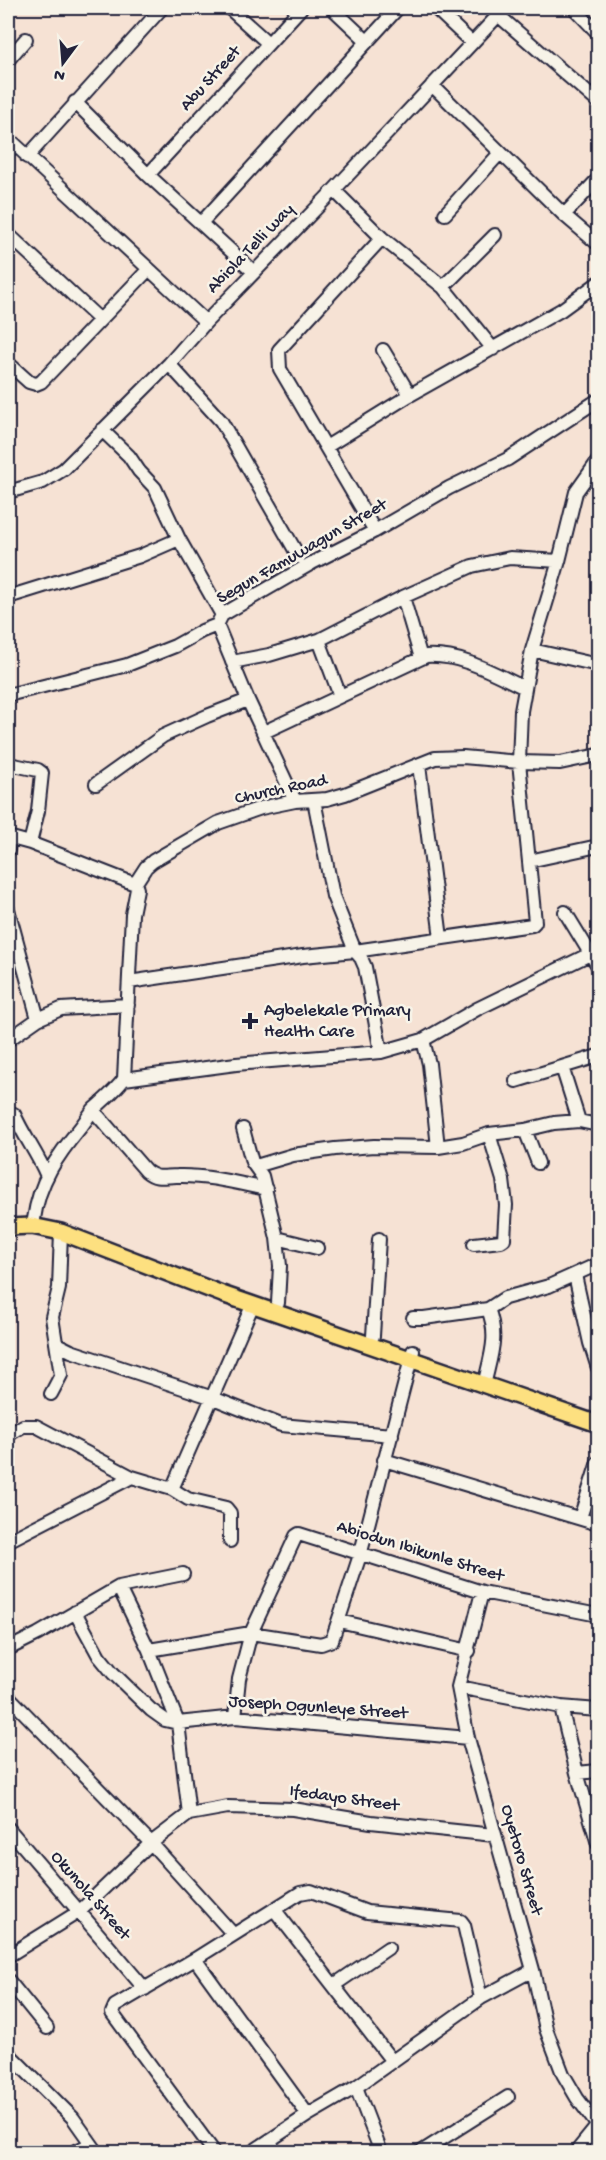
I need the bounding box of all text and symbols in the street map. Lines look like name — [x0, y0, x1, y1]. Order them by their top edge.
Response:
north arrow — [33, 33, 93, 93]
street label: Abu Street — [176, 41, 247, 116]
text: N — [52, 63, 67, 85]
street label: Abiola Telli way — [203, 200, 299, 298]
street label: Segun Famuwagun Street — [213, 494, 392, 609]
street label: Church Road — [233, 770, 330, 810]
place label: Agbelekale Primary Health Care — [264, 1001, 411, 1043]
marker: Agbelekale Primary Health Care — [241, 1012, 259, 1030]
street label: Abiodun Ibikunle Street — [334, 1517, 508, 1588]
street label: Joseph Ogunleye Street — [228, 1691, 410, 1725]
street label: Ifedayo Street — [288, 1781, 402, 1817]
street label: Oyetoro Street — [495, 1802, 547, 1919]
street label: Okunola Street — [46, 1847, 136, 1946]

